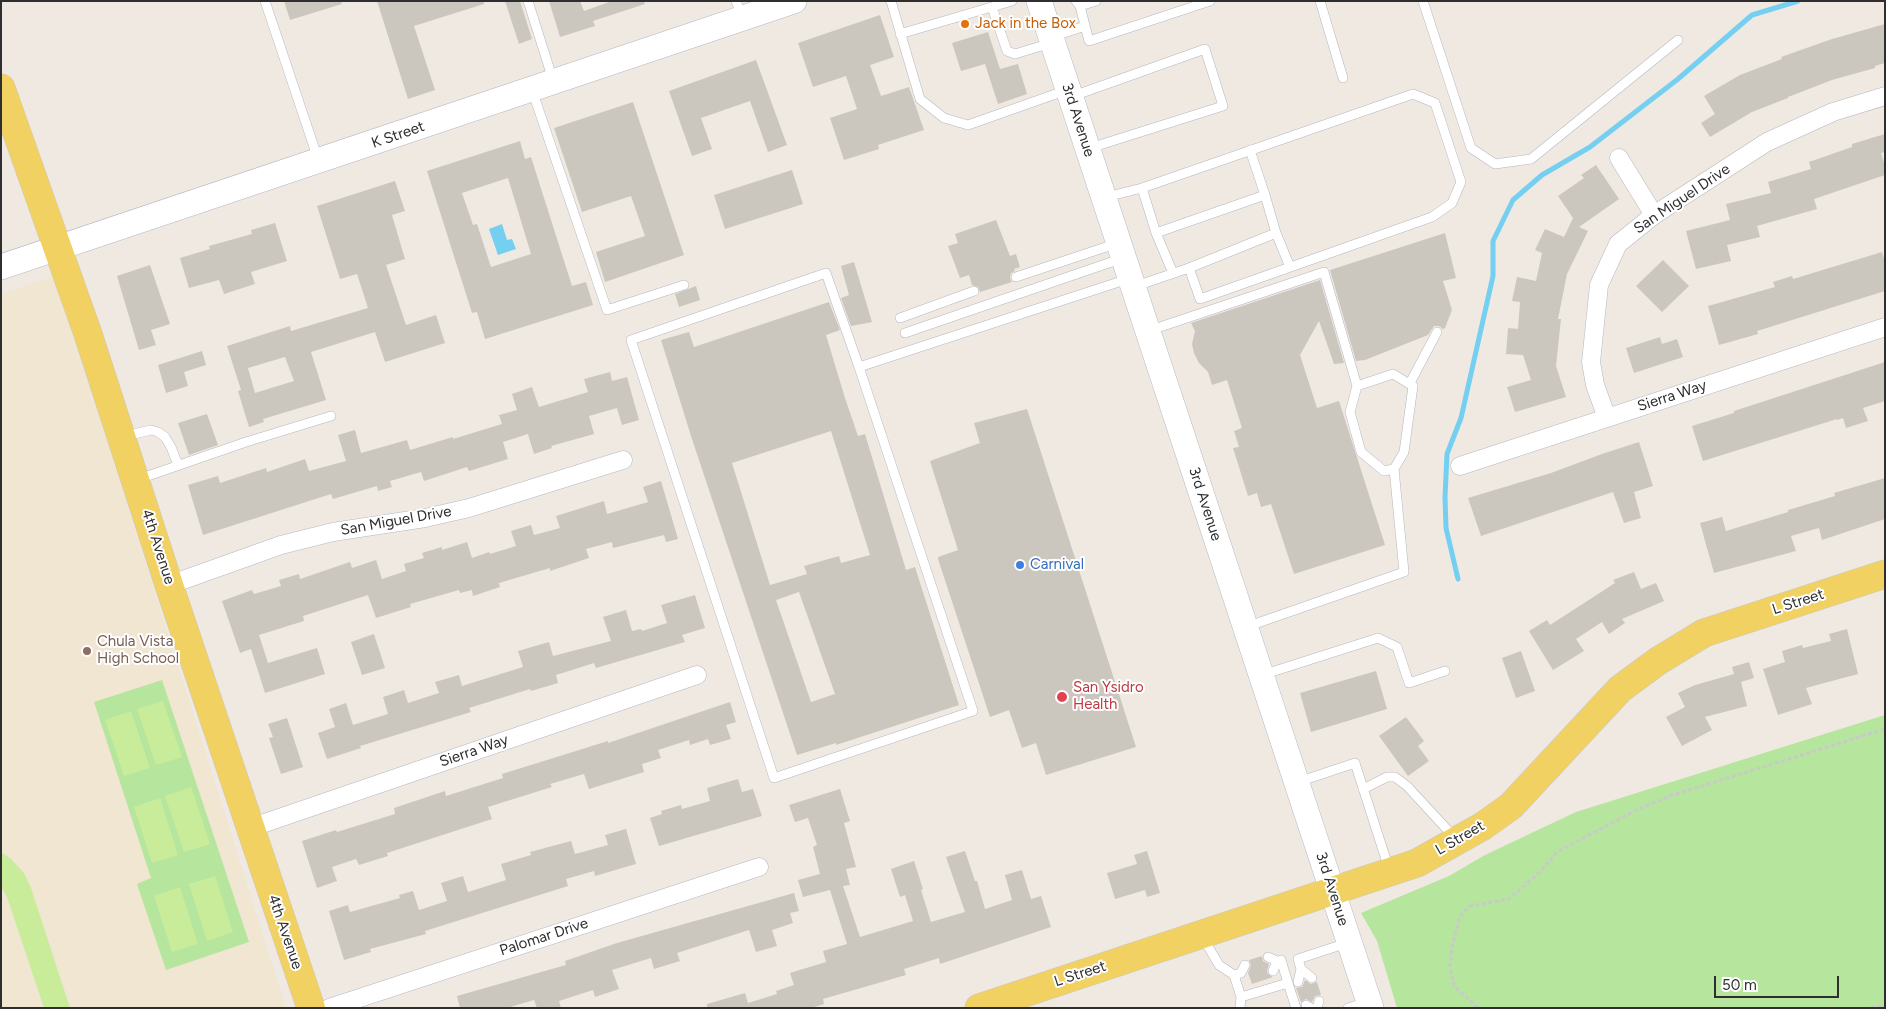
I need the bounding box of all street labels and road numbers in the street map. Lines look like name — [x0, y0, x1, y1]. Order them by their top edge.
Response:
street label: 3rd Avenue — [1058, 81, 1098, 159]
street label: K Street — [369, 118, 427, 152]
street label: San Miguel Drive — [1630, 160, 1734, 238]
street label: Sierra Way — [1635, 376, 1709, 416]
street label: 3rd Avenue — [1185, 465, 1225, 543]
street label: San Miguel Drive — [339, 502, 453, 540]
street label: 4th Avenue — [137, 507, 179, 587]
street label: L Street — [1770, 585, 1826, 619]
street label: Sierra Way — [437, 731, 511, 771]
street label: L Street — [1432, 817, 1488, 859]
street label: 3rd Avenue — [1312, 850, 1352, 928]
street label: 4th Avenue — [264, 892, 306, 972]
street label: Palomar Drive — [497, 914, 591, 960]
street label: L Street — [1052, 957, 1108, 991]

